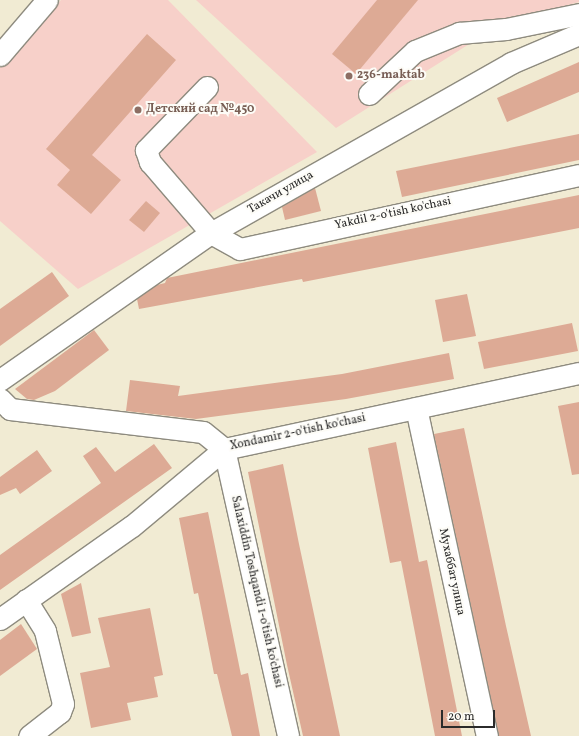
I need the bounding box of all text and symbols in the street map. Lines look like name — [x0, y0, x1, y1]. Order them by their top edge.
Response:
place label: 236-maktab — [357, 69, 425, 83]
marker: 236-maktab — [344, 71, 354, 81]
place label: Детский сад №450 — [146, 103, 254, 117]
marker: Детский сад №450 — [133, 105, 143, 115]
street label: Такачи улица — [245, 168, 317, 218]
street label: Yakdil 2-o'tish ko'chasi — [333, 195, 453, 233]
street label: Xondamir 2-o'tish ko'chasi — [229, 412, 367, 454]
street label: Salaxiddin Toshqandi 1-o'tish ko'chasi — [227, 494, 285, 690]
street label: Мухаббат улица — [435, 527, 467, 617]
scale bar — [443, 702, 497, 728]
text: 20 m — [448, 709, 475, 725]

